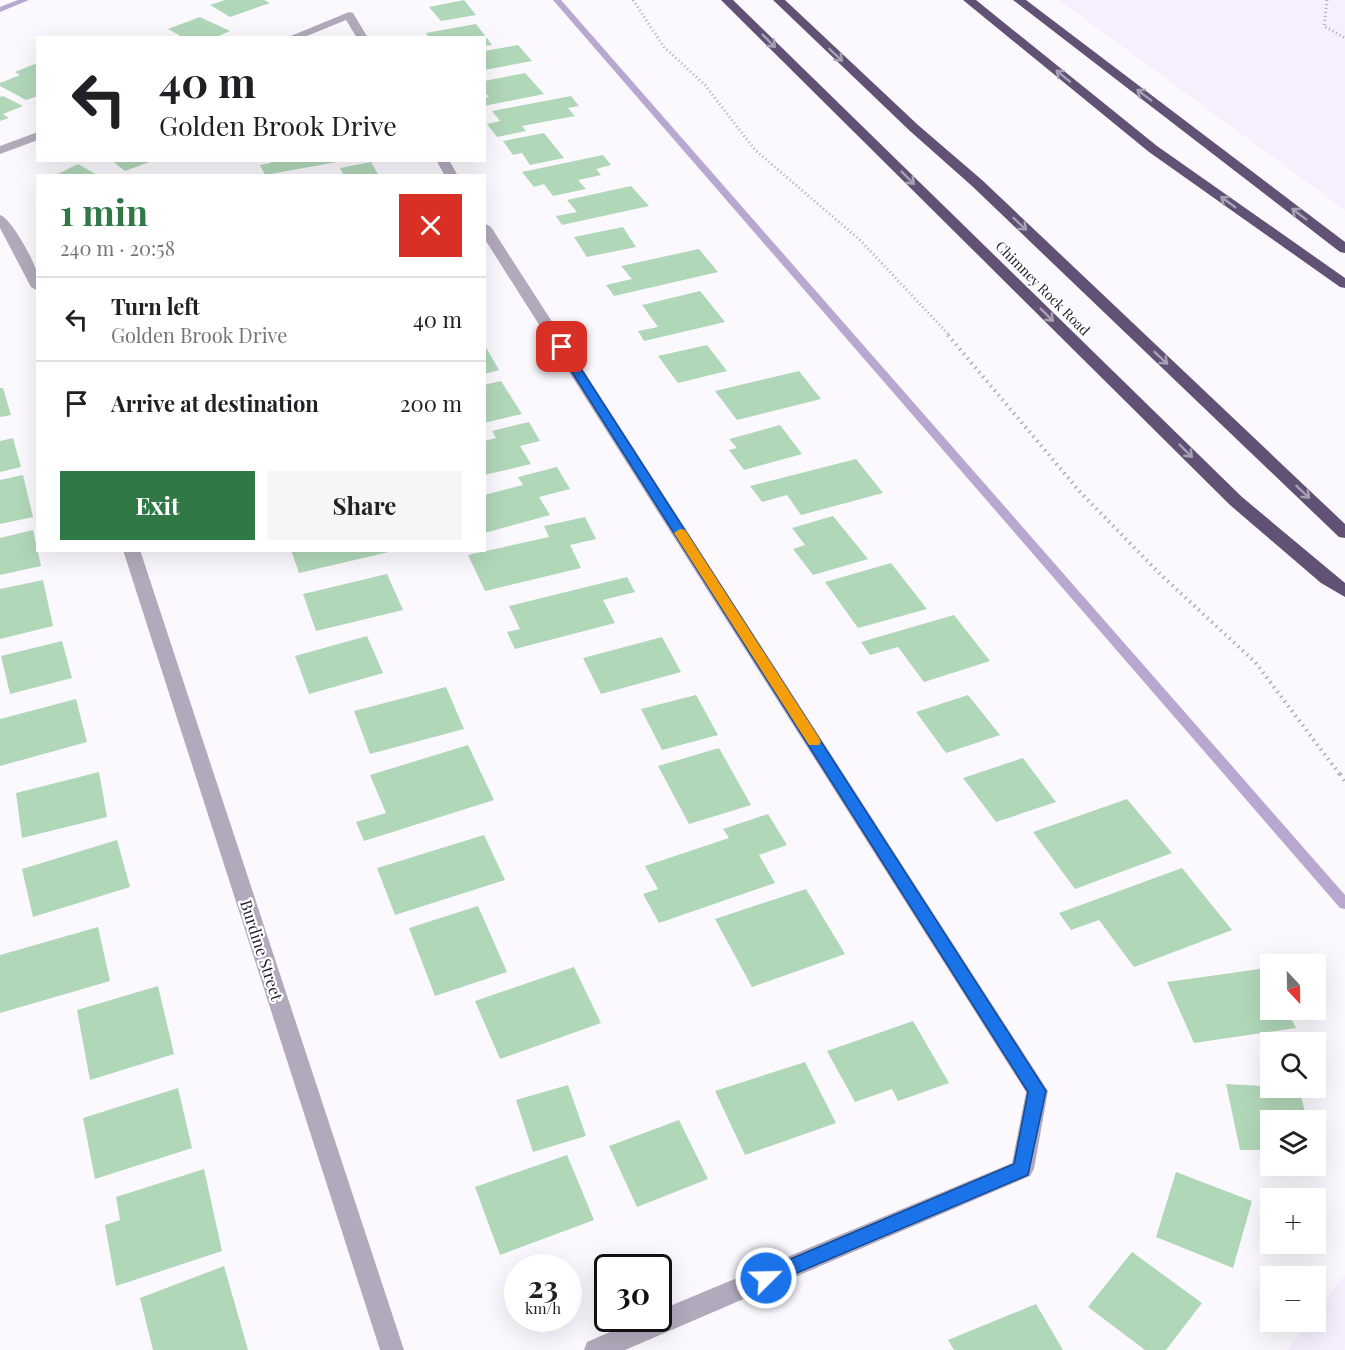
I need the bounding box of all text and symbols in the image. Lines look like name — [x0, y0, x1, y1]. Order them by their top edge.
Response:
one-way arrow — [761, 34, 776, 48]
one-way arrow — [829, 48, 844, 62]
text: 40 m — [159, 53, 256, 109]
icon: left — [60, 60, 138, 138]
one-way arrow — [1055, 69, 1071, 82]
one-way arrow — [1136, 89, 1152, 101]
text: Golden Brook Drive — [159, 107, 397, 143]
one-way arrow — [900, 170, 915, 185]
text: 1 min — [60, 187, 148, 235]
button: close — [399, 194, 462, 257]
one-way arrow — [1221, 196, 1237, 208]
one-way arrow — [1291, 207, 1307, 220]
one-way arrow — [1012, 216, 1027, 231]
text: 240 m · 20:58 — [60, 234, 175, 261]
street label: Chimney Rock Road — [992, 237, 1094, 339]
text: Turn left — [111, 291, 200, 321]
icon: left — [60, 303, 93, 336]
text: 40 m — [413, 304, 462, 334]
one-way arrow — [1039, 307, 1054, 322]
text: Golden Brook Drive — [111, 321, 287, 348]
pin — [536, 321, 587, 372]
icon: arrive — [545, 330, 578, 363]
one-way arrow — [1153, 351, 1168, 365]
icon: arrive — [60, 387, 93, 420]
text: Arrive at destination — [111, 388, 319, 418]
text: 200 m — [400, 388, 462, 418]
one-way arrow — [1178, 444, 1193, 459]
button: Exit — [60, 471, 255, 540]
button: Share — [267, 471, 462, 540]
one-way arrow — [1295, 485, 1310, 499]
street label: Burdine Street — [236, 897, 288, 1003]
north arrow — [1260, 954, 1326, 1020]
map controls — [1260, 954, 1326, 1332]
button: search — [1260, 1032, 1326, 1098]
button: layers — [1260, 1110, 1326, 1176]
button: + — [1260, 1188, 1326, 1254]
position arrow — [734, 1246, 798, 1310]
speed limit sign: 30 — [594, 1254, 672, 1332]
text: 23 — [528, 1266, 558, 1306]
button: − — [1260, 1266, 1326, 1332]
text: km/h — [525, 1298, 561, 1318]

